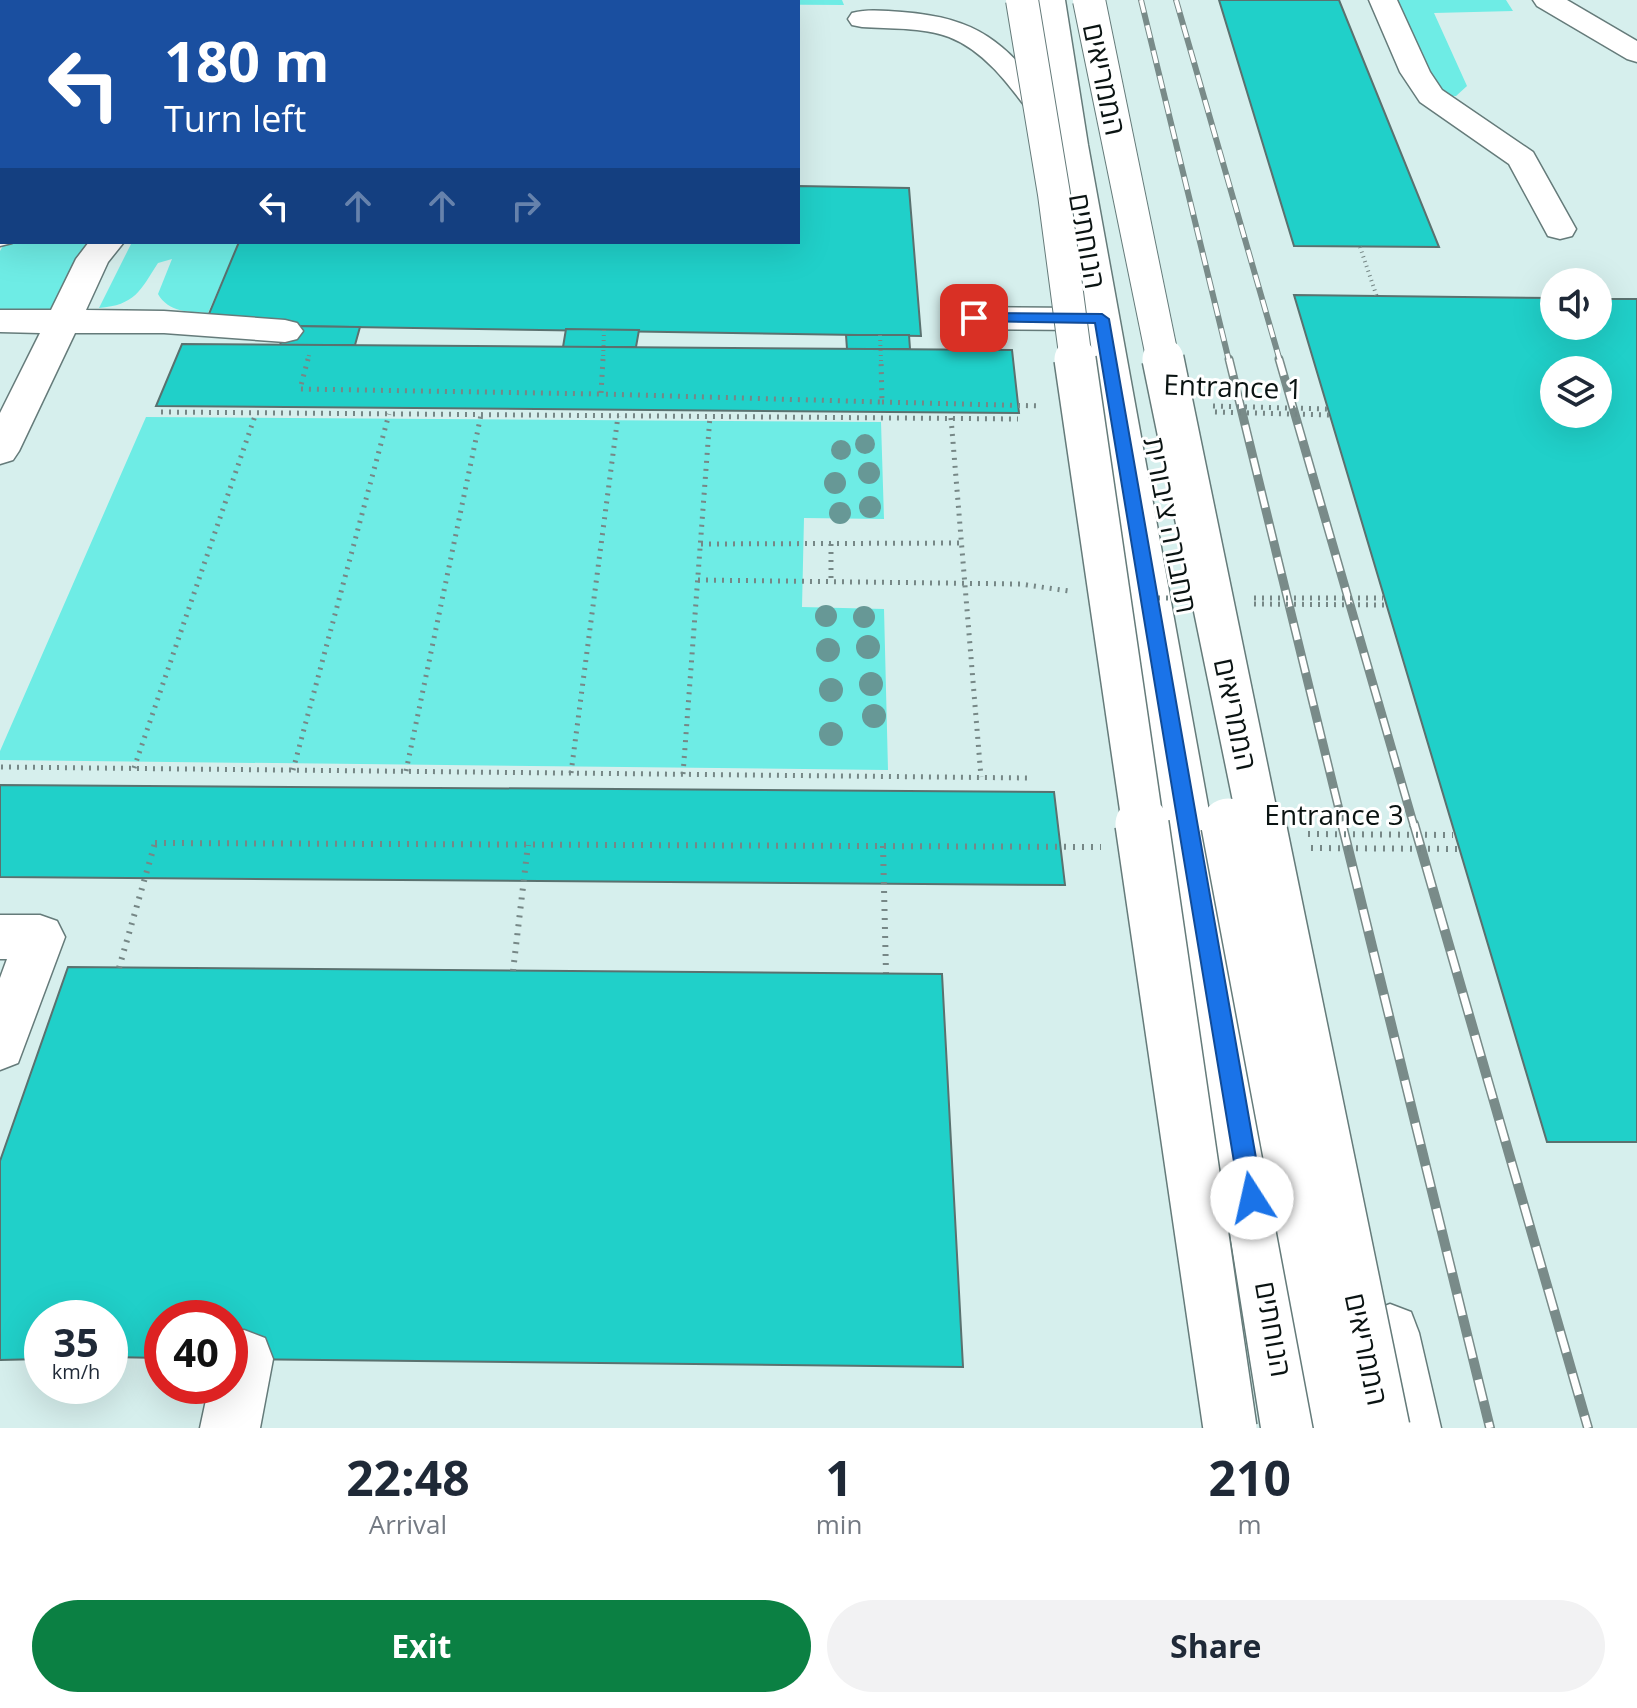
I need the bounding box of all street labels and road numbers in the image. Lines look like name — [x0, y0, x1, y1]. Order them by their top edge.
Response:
street label: הממריאים — [1075, 19, 1135, 139]
street label: הנוחתים — [1061, 190, 1115, 292]
street label: Entrance 1 — [1163, 365, 1303, 407]
street label: תחבורה ציבורית — [1135, 434, 1207, 616]
street label: הממריאים — [1206, 654, 1266, 774]
street label: Entrance 3 — [1264, 795, 1404, 833]
street label: הנוחתים — [1247, 1278, 1301, 1380]
street label: הממריאים — [1337, 1289, 1397, 1409]

